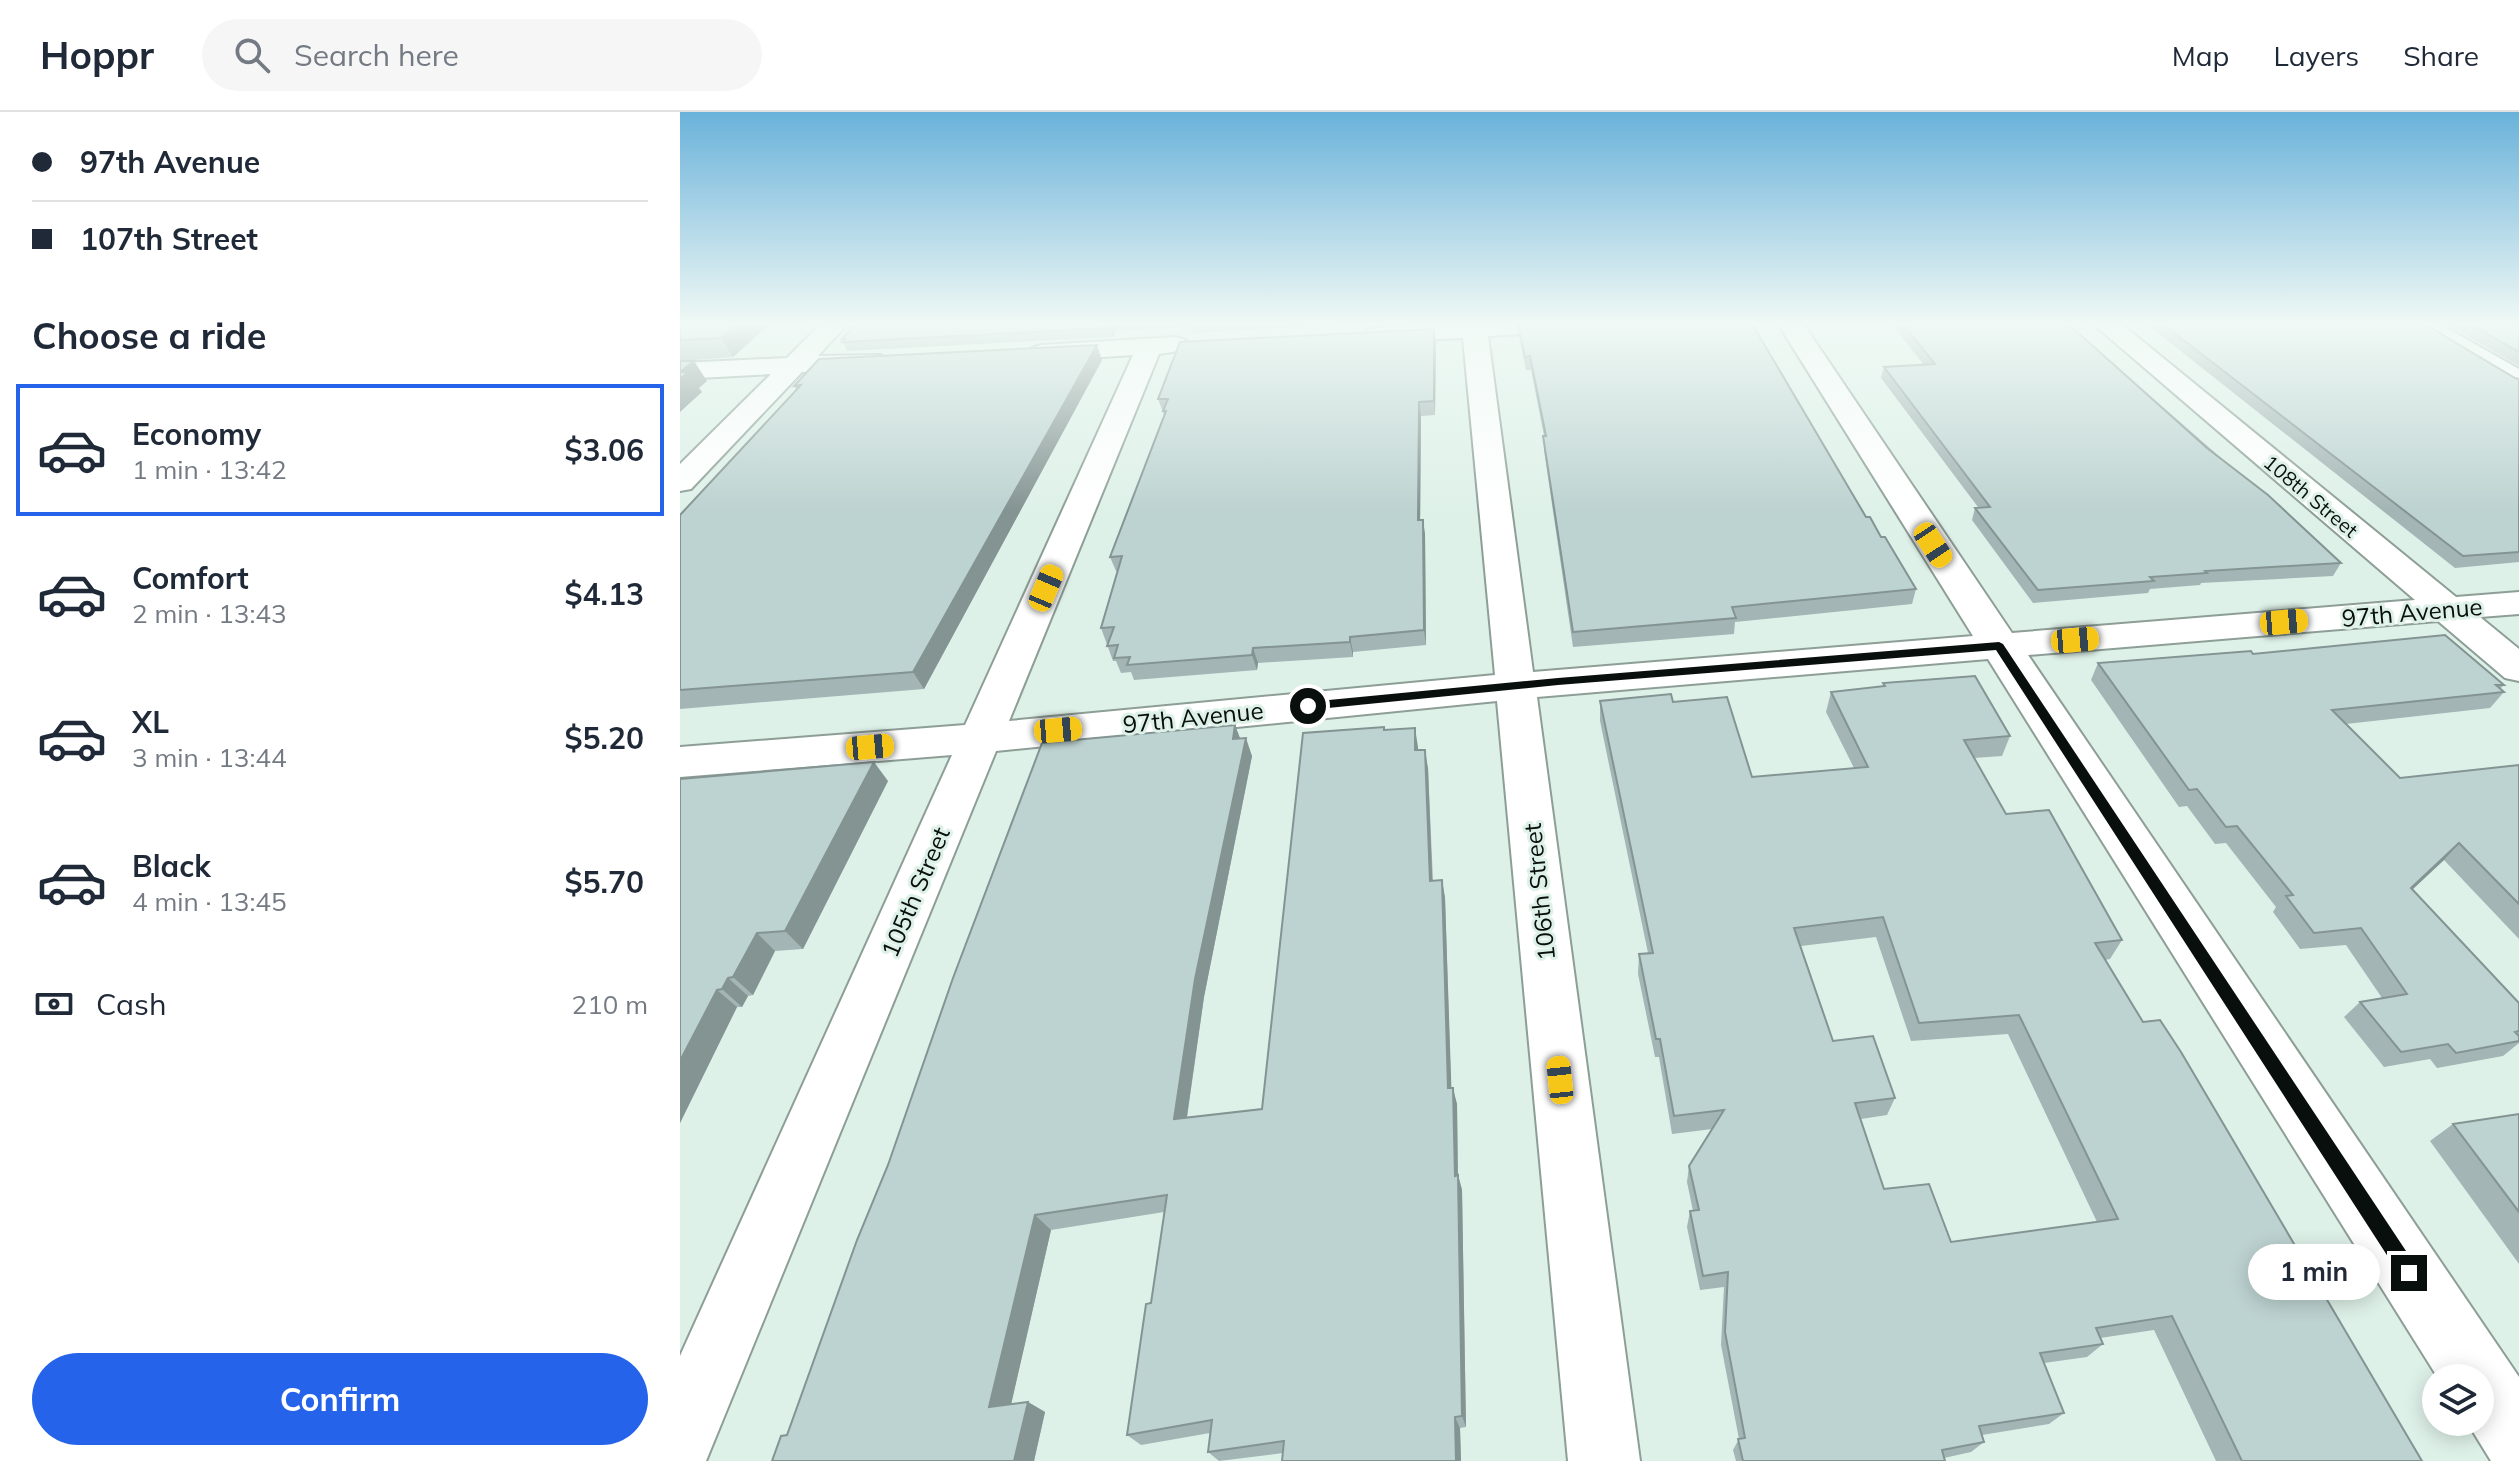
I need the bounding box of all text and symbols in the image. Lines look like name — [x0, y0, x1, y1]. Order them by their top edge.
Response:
search box — [202, 19, 762, 91]
text: Hoppr — [40, 31, 154, 79]
icon: search — [230, 33, 274, 77]
text: Search here — [294, 36, 459, 74]
text: Map — [2172, 38, 2229, 73]
text: Layers — [2273, 38, 2359, 73]
text: Share — [2403, 38, 2479, 73]
text: 97th Avenue — [80, 143, 260, 181]
text: 107th Street — [80, 220, 258, 258]
text: Choose a ride — [32, 313, 266, 358]
icon: car — [36, 414, 108, 486]
text: Economy — [132, 415, 261, 453]
text: $3.06 — [565, 431, 644, 469]
street label: 108th Street — [2259, 449, 2363, 543]
text: 1 min · 13:42 — [132, 453, 287, 486]
car — [1910, 518, 1956, 572]
icon: car — [36, 558, 108, 630]
text: Comfort — [132, 559, 249, 597]
car — [1026, 561, 1066, 615]
text: $4.13 — [565, 575, 644, 613]
street label: 97th Avenue — [2340, 591, 2484, 633]
text: 2 min · 13:43 — [132, 597, 287, 630]
car — [2259, 608, 2309, 636]
car — [2050, 626, 2100, 654]
route start — [1290, 688, 1326, 724]
street label: 97th Avenue — [1121, 695, 1265, 739]
icon: car — [36, 702, 108, 774]
text: XL — [132, 703, 169, 741]
car — [1033, 716, 1083, 744]
text: $5.20 — [565, 719, 644, 757]
car — [845, 733, 895, 761]
text: 3 min · 13:44 — [132, 741, 287, 774]
street label: 105th Street — [874, 822, 956, 962]
street label: 106th Street — [1517, 822, 1561, 962]
icon: car — [36, 846, 108, 918]
text: Black — [132, 847, 211, 885]
text: $5.70 — [565, 863, 644, 901]
text: 4 min · 13:45 — [132, 885, 287, 918]
icon: cash — [32, 982, 76, 1026]
text: Cash — [96, 985, 167, 1023]
text: 210 m — [572, 988, 648, 1021]
car — [1546, 1055, 1574, 1105]
callout: 1 min — [2249, 1245, 2381, 1301]
text: 1 min — [2280, 1255, 2348, 1288]
route end — [2391, 1255, 2427, 1291]
button: Confirm — [32, 1353, 648, 1445]
map controls — [2422, 1364, 2494, 1436]
button: layers — [2422, 1364, 2494, 1436]

